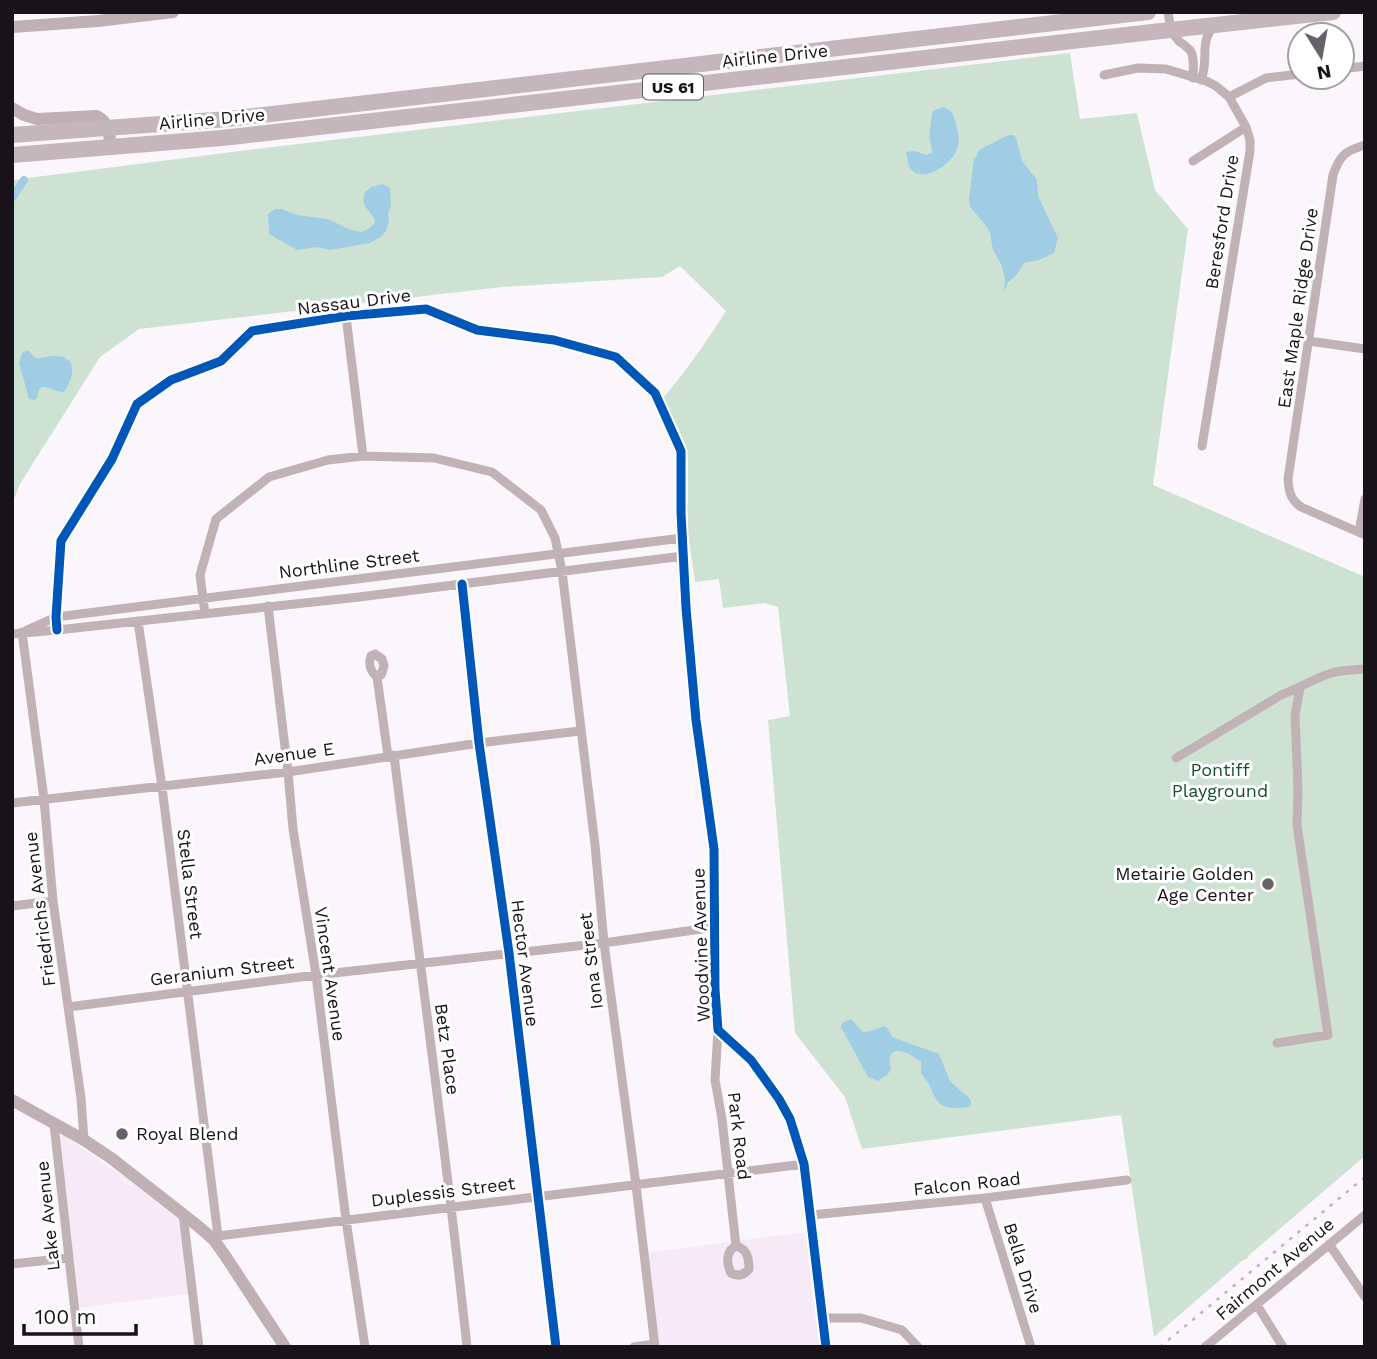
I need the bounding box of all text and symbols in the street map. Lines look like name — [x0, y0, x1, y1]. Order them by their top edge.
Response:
north arrow — [1286, 21, 1356, 91]
street label: Airline Drive — [721, 39, 829, 72]
text: N — [1315, 60, 1333, 85]
road number: US 61 — [643, 74, 703, 100]
street label: Airline Drive — [158, 103, 266, 134]
street label: Beresford Drive — [1201, 153, 1243, 291]
street label: East Maple Ridge Drive — [1273, 206, 1322, 410]
street label: Nassau Drive — [296, 284, 412, 319]
street label: Northline Street — [277, 544, 421, 583]
street label: Avenue E — [252, 737, 336, 770]
park label: Pontiff Playground — [1172, 759, 1268, 801]
street label: Stella Street — [173, 828, 208, 941]
street label: Friedrichs Avenue — [20, 830, 59, 988]
place label: Metairie Golden Age Center — [1115, 863, 1254, 905]
street label: Woodvine Avenue — [687, 868, 714, 1023]
marker: Metairie Golden Age Center — [1260, 876, 1276, 892]
street label: Hector Avenue — [507, 898, 544, 1028]
street label: Vincent Avenue — [311, 905, 350, 1043]
street label: Iona Street — [574, 911, 607, 1011]
street label: Geranium Street — [149, 951, 296, 990]
street label: Betz Place — [431, 1002, 464, 1096]
street label: Park Road — [724, 1091, 755, 1181]
place label: Royal Blend — [136, 1123, 239, 1144]
marker: Royal Blend — [114, 1126, 130, 1142]
street label: Lake Avenue — [31, 1160, 64, 1272]
street label: Falcon Road — [912, 1167, 1022, 1200]
street label: Duplessis Street — [370, 1172, 517, 1211]
street label: Fairmont Avenue — [1211, 1213, 1338, 1324]
street label: Bella Drive — [1000, 1220, 1047, 1316]
scale bar — [24, 1292, 136, 1336]
text: 100 m — [35, 1304, 97, 1329]

